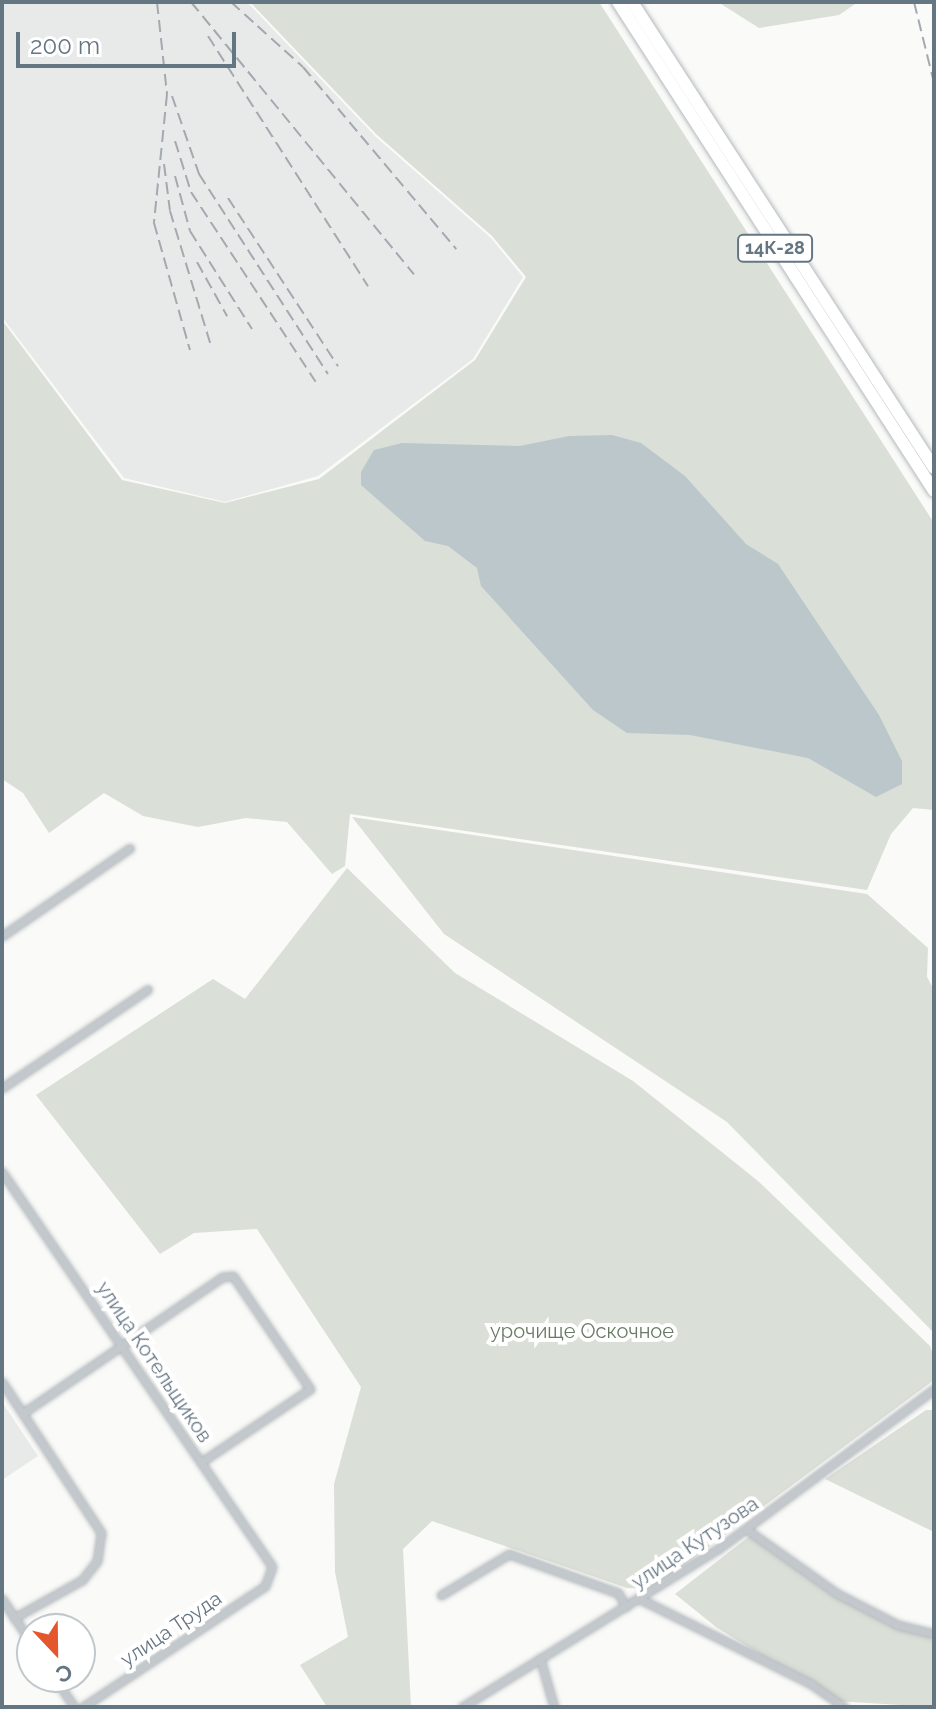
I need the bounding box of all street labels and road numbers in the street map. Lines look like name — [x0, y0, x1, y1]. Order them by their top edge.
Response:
road number: 14К-28 — [737, 234, 813, 262]
street label: улица Котельщиков — [91, 1277, 217, 1447]
street label: улица Кутузова — [627, 1492, 763, 1594]
street label: улица Труда — [116, 1586, 226, 1672]

